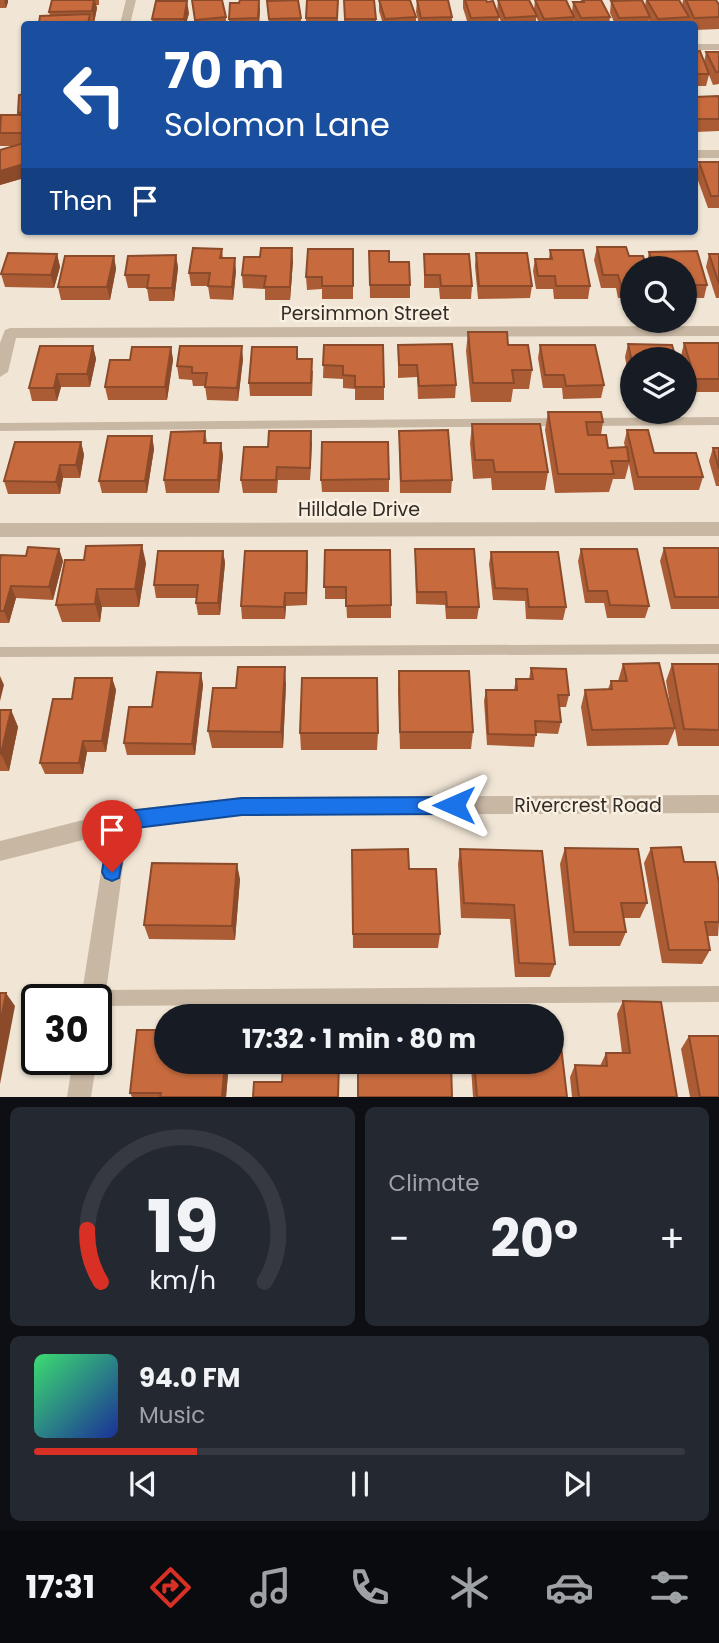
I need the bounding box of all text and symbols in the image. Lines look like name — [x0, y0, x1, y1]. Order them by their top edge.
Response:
text: 70 m — [164, 37, 284, 105]
icon: left — [49, 49, 140, 140]
text: Solomon Lane — [164, 102, 390, 147]
icon: arrive — [126, 182, 164, 220]
text: Then — [49, 183, 112, 219]
map controls — [620, 256, 697, 424]
button: search — [620, 256, 697, 333]
street label: Persimmon Street — [281, 300, 449, 327]
button: layers — [620, 347, 697, 424]
street label: Hilldale Drive — [298, 496, 420, 523]
position arrow — [417, 768, 491, 842]
street label: Rivercrest Road — [514, 792, 662, 819]
pin — [82, 800, 142, 872]
icon: arrive — [93, 811, 131, 849]
speed limit sign: 30 — [21, 984, 112, 1075]
text: 17:32 · 1 min · 80 m — [242, 1021, 476, 1057]
text: Climate — [389, 1167, 479, 1199]
text: 19 — [146, 1177, 218, 1278]
text: 20° — [490, 1202, 578, 1275]
text: − — [389, 1212, 409, 1265]
text: + — [659, 1212, 685, 1265]
text: km/h — [149, 1263, 216, 1298]
text: 94.0 FM — [139, 1360, 240, 1396]
text: Music — [139, 1399, 205, 1431]
icon: previous — [124, 1465, 162, 1503]
icon: pause — [341, 1465, 379, 1503]
icon: next — [558, 1465, 596, 1503]
icon: directions — [146, 1563, 195, 1612]
icon: music — [246, 1563, 295, 1612]
icon: phone — [345, 1563, 394, 1612]
icon: climate — [445, 1563, 494, 1612]
icon: car — [545, 1563, 594, 1612]
icon: filters — [645, 1563, 694, 1612]
text: 17:31 — [25, 1564, 95, 1609]

